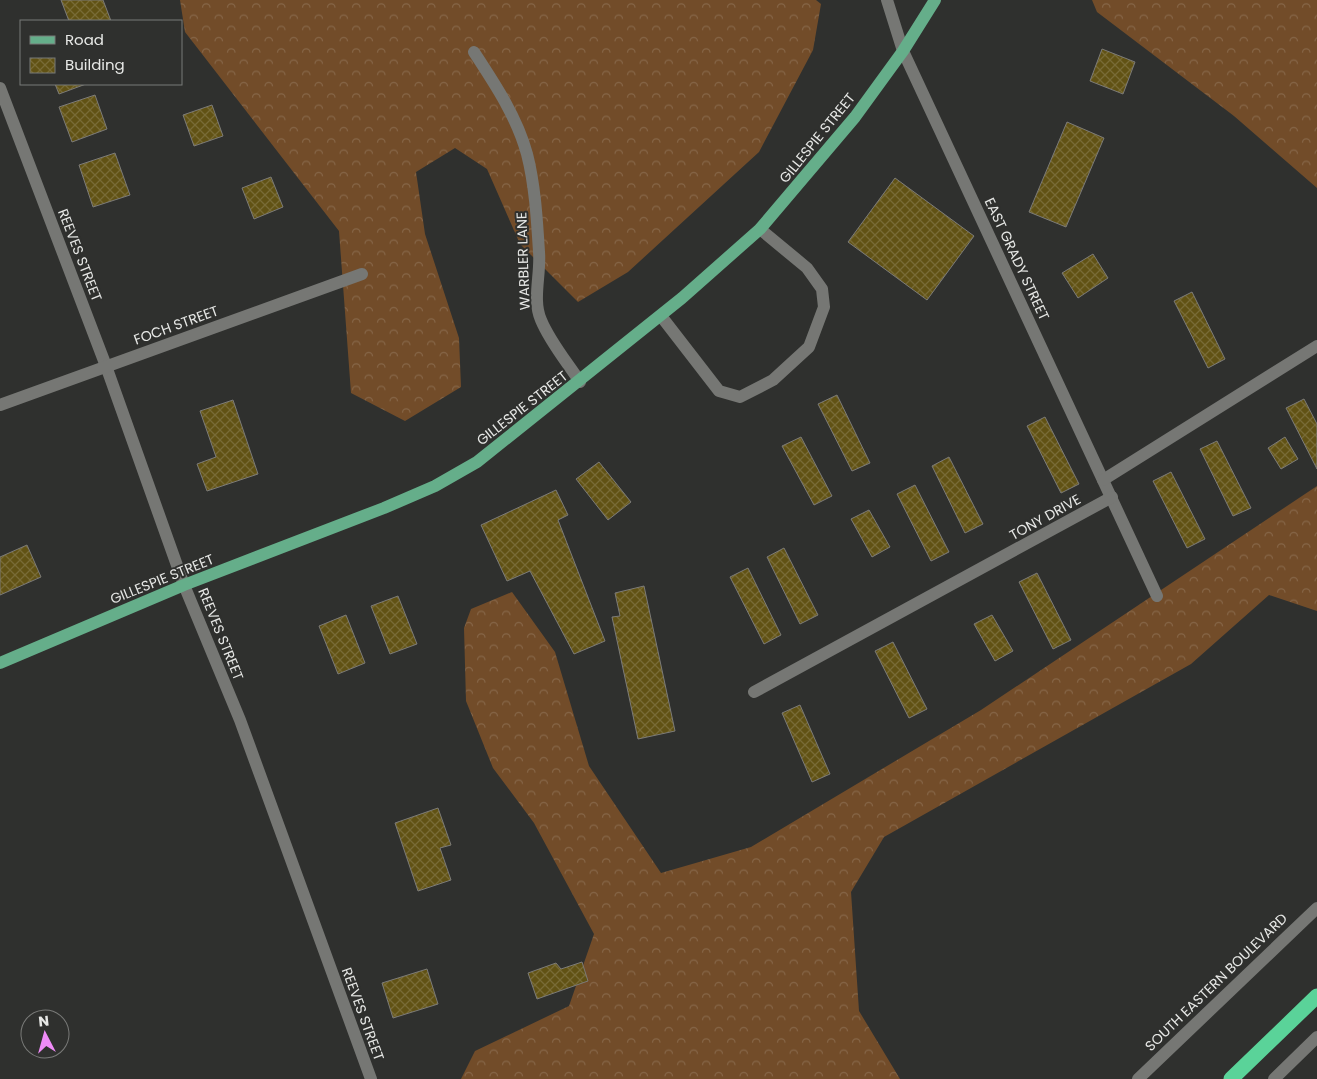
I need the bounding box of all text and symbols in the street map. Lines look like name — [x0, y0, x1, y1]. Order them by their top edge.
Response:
legend — [20, 20, 182, 85]
text: Road — [65, 29, 104, 50]
text: Building — [65, 54, 125, 75]
street label: GILLESPIE STREET — [774, 88, 860, 187]
street label: EAST GRADY STREET — [980, 194, 1054, 324]
street label: REEVES STREET — [53, 206, 107, 305]
street label: WARBLER LANE — [511, 212, 535, 310]
street label: FOCH STREET — [131, 300, 221, 350]
street label: GILLESPIE STREET — [472, 366, 572, 450]
street label: TONY DRIVE — [1006, 489, 1084, 545]
street label: GILLESPIE STREET — [107, 549, 217, 609]
street label: REEVES STREET — [193, 585, 249, 683]
street label: SOUTH EASTERN BOULEVARD — [1140, 908, 1292, 1056]
street label: REEVES STREET — [337, 965, 389, 1064]
north arrow — [20, 1009, 70, 1059]
text: N — [37, 1011, 50, 1032]

